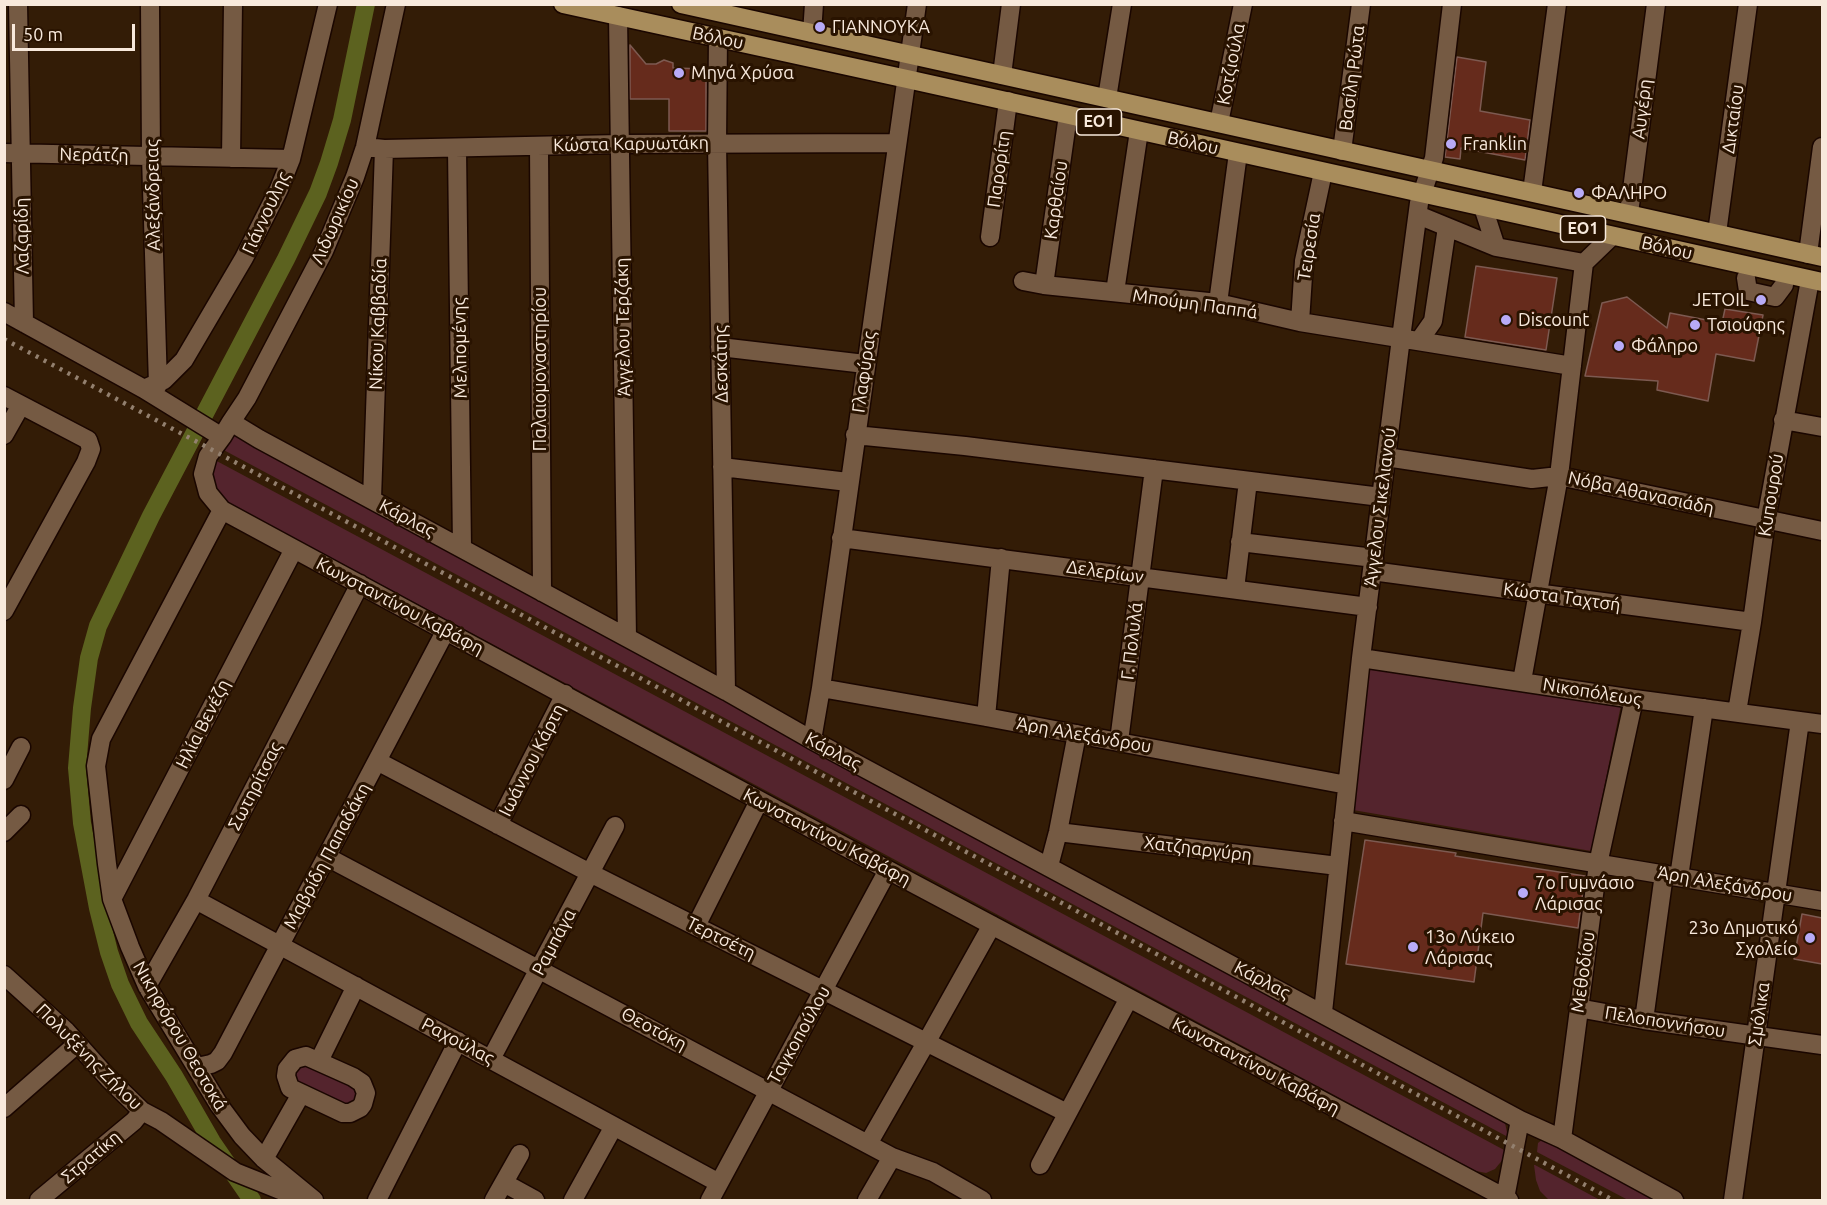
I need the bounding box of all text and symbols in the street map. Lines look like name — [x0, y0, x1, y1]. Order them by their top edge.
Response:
scale bar — [15, 12, 138, 50]
place label: ΓΙΑΝΝΟΥΚΑ — [832, 16, 930, 38]
marker: ΓΙΑΝΝΟΥΚΑ — [813, 20, 827, 34]
street label: Κοτζιούλα — [1212, 21, 1250, 107]
street label: Βόλου — [690, 22, 746, 54]
text: 50 m — [23, 24, 63, 44]
street label: Βασίλη Ρώτα — [1335, 24, 1369, 132]
place label: Μηνά Χρύσα — [691, 62, 794, 84]
marker: Μηνά Χρύσα — [672, 66, 686, 80]
street label: Αυγέρη — [1628, 78, 1656, 140]
street label: Δικταίου — [1717, 83, 1749, 155]
road number: ΕΟ1 — [1076, 109, 1122, 135]
street label: Βόλου — [1165, 127, 1221, 159]
street label: Παρορίτη — [983, 129, 1015, 209]
street label: Κώστα Καρυωτάκη — [553, 132, 709, 156]
place label: Franklin — [1463, 133, 1527, 155]
marker: Franklin — [1444, 137, 1458, 151]
street label: Αλεξάνδρειας — [141, 139, 165, 251]
street label: Νεράτζη — [59, 144, 129, 166]
street label: Καρθαίου — [1040, 159, 1072, 241]
street label: Γιάννουλης — [237, 168, 295, 258]
street label: Λιδωρικίου — [306, 175, 364, 267]
place label: ΦΑΛΗΡΟ — [1591, 182, 1667, 204]
marker: ΦΑΛΗΡΟ — [1572, 186, 1586, 200]
street label: Λαζαρίδη — [11, 197, 33, 275]
street label: Τειρεσία — [1293, 212, 1325, 282]
road number: ΕΟ1 — [1560, 216, 1606, 242]
street label: Βόλου — [1639, 232, 1695, 264]
street label: Άγγελου Τερζάκη — [611, 257, 635, 397]
street label: Νίκου Καββαδία — [365, 258, 391, 390]
street label: Μπούμη Παππά — [1131, 285, 1259, 323]
street label: Παλαιομοναστηρίου — [529, 287, 551, 451]
place label: JETOIL — [1693, 289, 1749, 311]
marker: JETOIL — [1754, 293, 1768, 307]
street label: Μελπομένης — [448, 297, 472, 399]
place label: Discount — [1518, 309, 1589, 331]
marker: Discount — [1499, 313, 1513, 327]
place label: Τσιούφης — [1707, 314, 1785, 336]
marker: Τσιούφης — [1688, 318, 1702, 332]
street label: Δεσκάτης — [710, 325, 732, 403]
street label: Γλαφύρας — [848, 330, 880, 414]
place label: Φάληρο — [1631, 335, 1698, 357]
marker: Φάληρο — [1612, 339, 1626, 353]
street label: Άγγελου Σικελιανού — [1360, 426, 1400, 588]
street label: Κυπουρού — [1754, 452, 1788, 538]
street label: Νόβα Αθανασιάδη — [1566, 467, 1716, 519]
street label: Κάρλας — [375, 494, 439, 542]
street label: Κωνσταντίνου Καβάφη — [312, 553, 488, 659]
street label: Δελερίων — [1065, 556, 1145, 588]
street label: Κώστα Ταχτσή — [1502, 578, 1622, 616]
street label: Γ. Πολυλά — [1117, 601, 1147, 681]
street label: Νικοπόλεως — [1541, 674, 1643, 710]
street label: Ηλία Βενέζη — [171, 676, 235, 772]
street label: Ιωάννου Κάρτη — [494, 700, 570, 820]
street label: Άρη Αλεξάνδρου — [1015, 713, 1153, 757]
street label: Κάρλας — [801, 727, 865, 775]
street label: Σωτηρίτσας — [224, 738, 286, 834]
street label: Μαβρίδη Παπαδάκη — [279, 779, 375, 933]
street label: Κωνσταντίνου Καβάφη — [739, 784, 915, 890]
street label: Χατζηαργύρη — [1143, 832, 1253, 866]
street label: Άρη Αλεξάνδρου — [1656, 862, 1794, 906]
place label: 7ο Γυμνάσιο Λάρισας — [1535, 872, 1635, 914]
marker: 7ο Γυμνάσιο Λάρισας — [1516, 886, 1530, 900]
street label: Ραμπάγα — [527, 905, 581, 979]
street label: Τερτσέτη — [683, 912, 759, 964]
place label: 23ο Δημοτικό Σχολείο — [1689, 917, 1798, 960]
place label: 13ο Λύκειο Λάρισας — [1425, 926, 1515, 968]
street label: Μεθοδίου — [1567, 930, 1599, 1014]
marker: 23ο Δημοτικό Σχολείο — [1803, 931, 1817, 945]
marker: 13ο Λύκειο Λάρισας — [1406, 940, 1420, 954]
street label: Κάρλας — [1230, 956, 1294, 1004]
street label: Νικηφόρου Θεοτοκά — [128, 957, 232, 1115]
street label: Σμόλικα — [1744, 981, 1774, 1047]
street label: Ταγκοπούλου — [763, 982, 835, 1088]
street label: Πολυξένης Ζήλου — [31, 999, 147, 1115]
street label: Πελοποννήσου — [1603, 1002, 1727, 1042]
street label: Θεοτόκη — [617, 1003, 691, 1055]
street label: Ραχούλας — [418, 1013, 498, 1069]
street label: Κωνσταντίνου Καβάφη — [1168, 1013, 1344, 1119]
street label: Στρατίκη — [57, 1126, 125, 1188]

